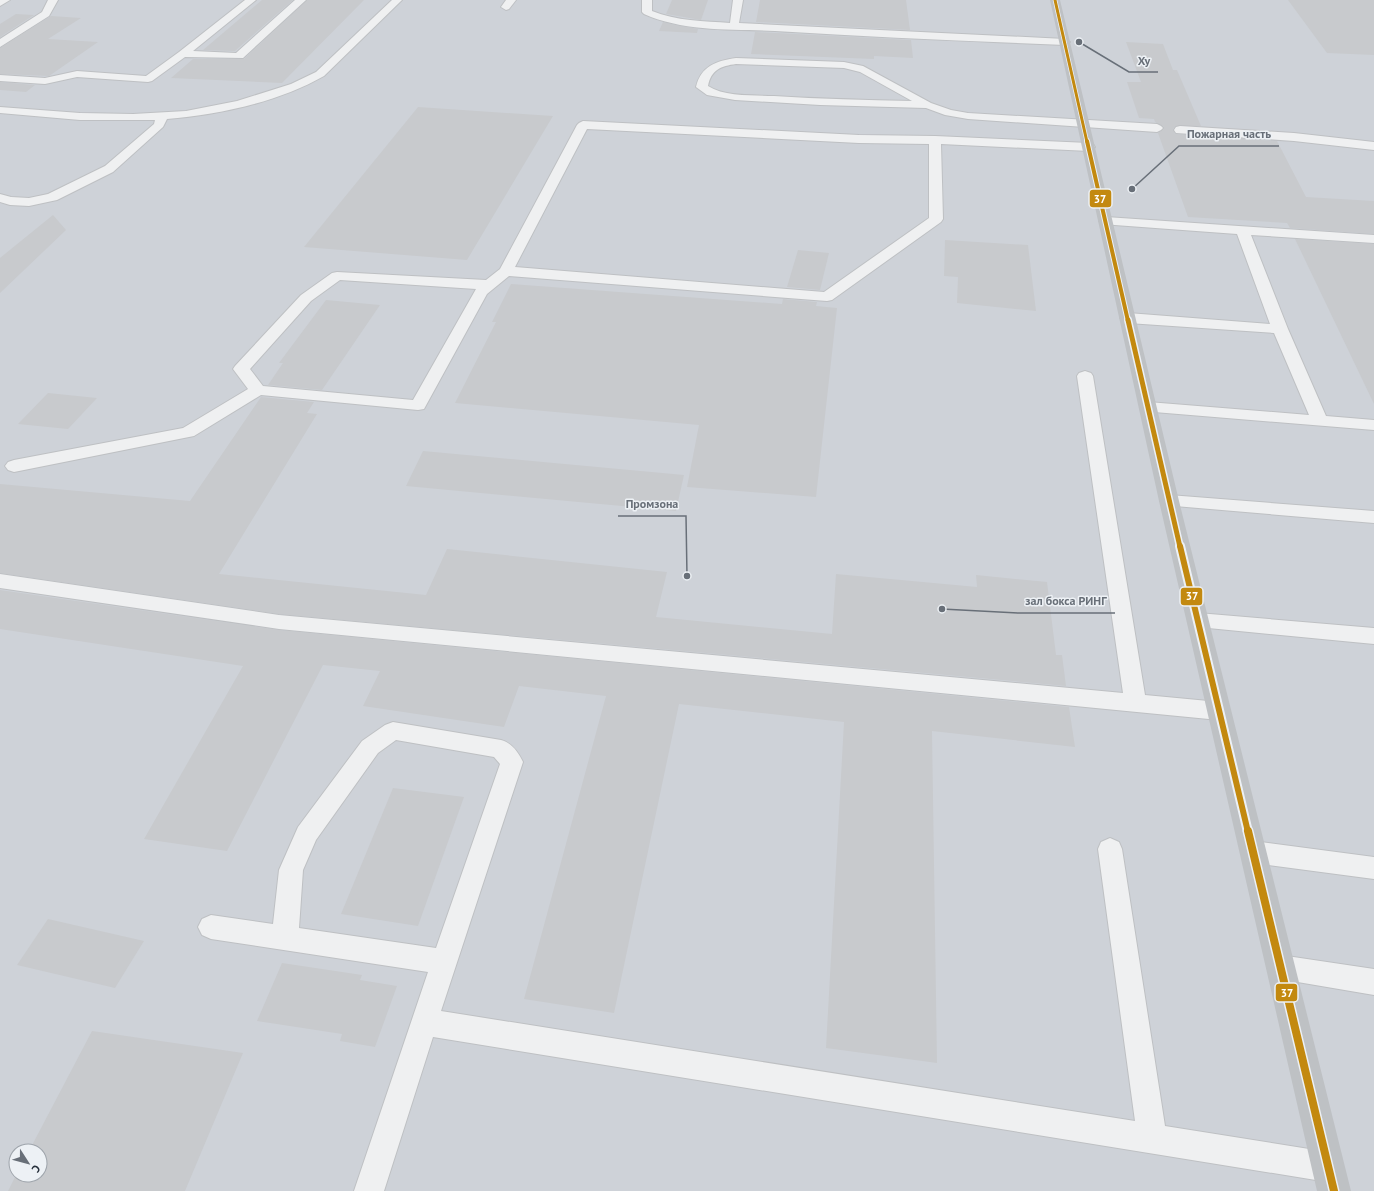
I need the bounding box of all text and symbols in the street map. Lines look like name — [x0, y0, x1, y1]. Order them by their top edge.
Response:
callout: Xy — [1129, 48, 1158, 72]
text: Xy — [1138, 53, 1151, 68]
callout: Пожарная часть — [1179, 122, 1279, 146]
text: Пожарная часть — [1187, 126, 1271, 141]
line badge: 37 — [1089, 189, 1112, 208]
text: 37 — [1094, 192, 1106, 206]
callout: Промзона — [618, 492, 686, 516]
text: Промзона — [626, 496, 678, 511]
line badge: 37 — [1180, 587, 1203, 606]
callout: зал бокса РИНГ — [1018, 589, 1115, 613]
text: 37 — [1186, 589, 1198, 603]
text: зал бокса РИНГ — [1025, 593, 1107, 608]
line badge: 37 — [1275, 983, 1298, 1002]
text: 37 — [1281, 986, 1293, 1000]
north arrow — [8, 1143, 48, 1183]
text: С — [29, 1162, 44, 1175]

